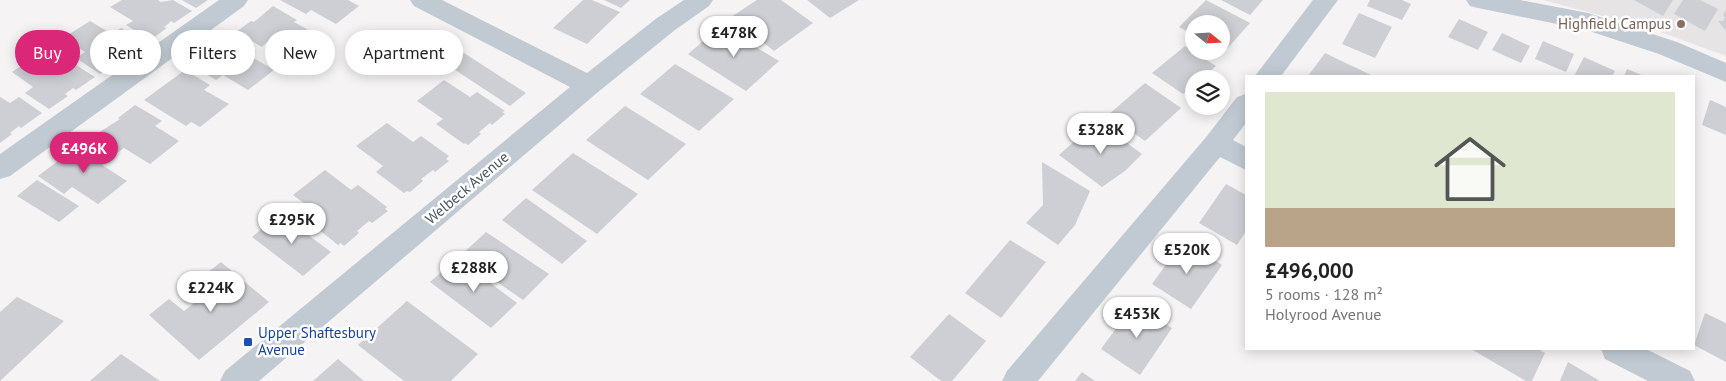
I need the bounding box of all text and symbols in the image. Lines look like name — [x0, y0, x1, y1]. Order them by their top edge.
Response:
place label: Highfield Campus — [1558, 14, 1671, 33]
pin: £478K — [699, 15, 769, 58]
north arrow — [1185, 15, 1230, 60]
map controls — [1185, 15, 1230, 115]
marker: Highfield Campus — [1675, 18, 1687, 30]
text: £478K — [711, 22, 757, 42]
chip: Buy — [15, 30, 80, 75]
chip: Rent — [90, 30, 161, 75]
chip: Filters — [171, 30, 255, 75]
chip: New — [265, 30, 335, 75]
chip: Apartment — [345, 30, 463, 75]
button: layers — [1185, 70, 1230, 115]
pin: £328K — [1066, 112, 1136, 155]
text: £328K — [1078, 119, 1124, 139]
icon: home — [1425, 124, 1515, 214]
pin: £496K — [49, 132, 119, 174]
text: £496K — [61, 138, 107, 158]
street label: Welbeck Avenue — [421, 147, 512, 228]
pin: £295K — [257, 202, 327, 245]
text: £295K — [269, 209, 315, 229]
pin: £520K — [1152, 232, 1222, 275]
text: £520K — [1164, 239, 1210, 259]
pin: £288K — [439, 250, 509, 293]
text: £288K — [451, 257, 497, 277]
text: £496,000 — [1265, 257, 1354, 284]
pin: £224K — [176, 270, 246, 313]
text: £224K — [188, 277, 234, 297]
text: 5 rooms · 128 m² — [1265, 284, 1383, 304]
pin: £453K — [1102, 296, 1172, 339]
text: £453K — [1114, 303, 1160, 323]
text: Holyrood Avenue — [1265, 304, 1381, 324]
place label: Upper Shaftesbury Avenue — [258, 323, 376, 359]
marker: Upper Shaftesbury Avenue — [242, 336, 254, 348]

